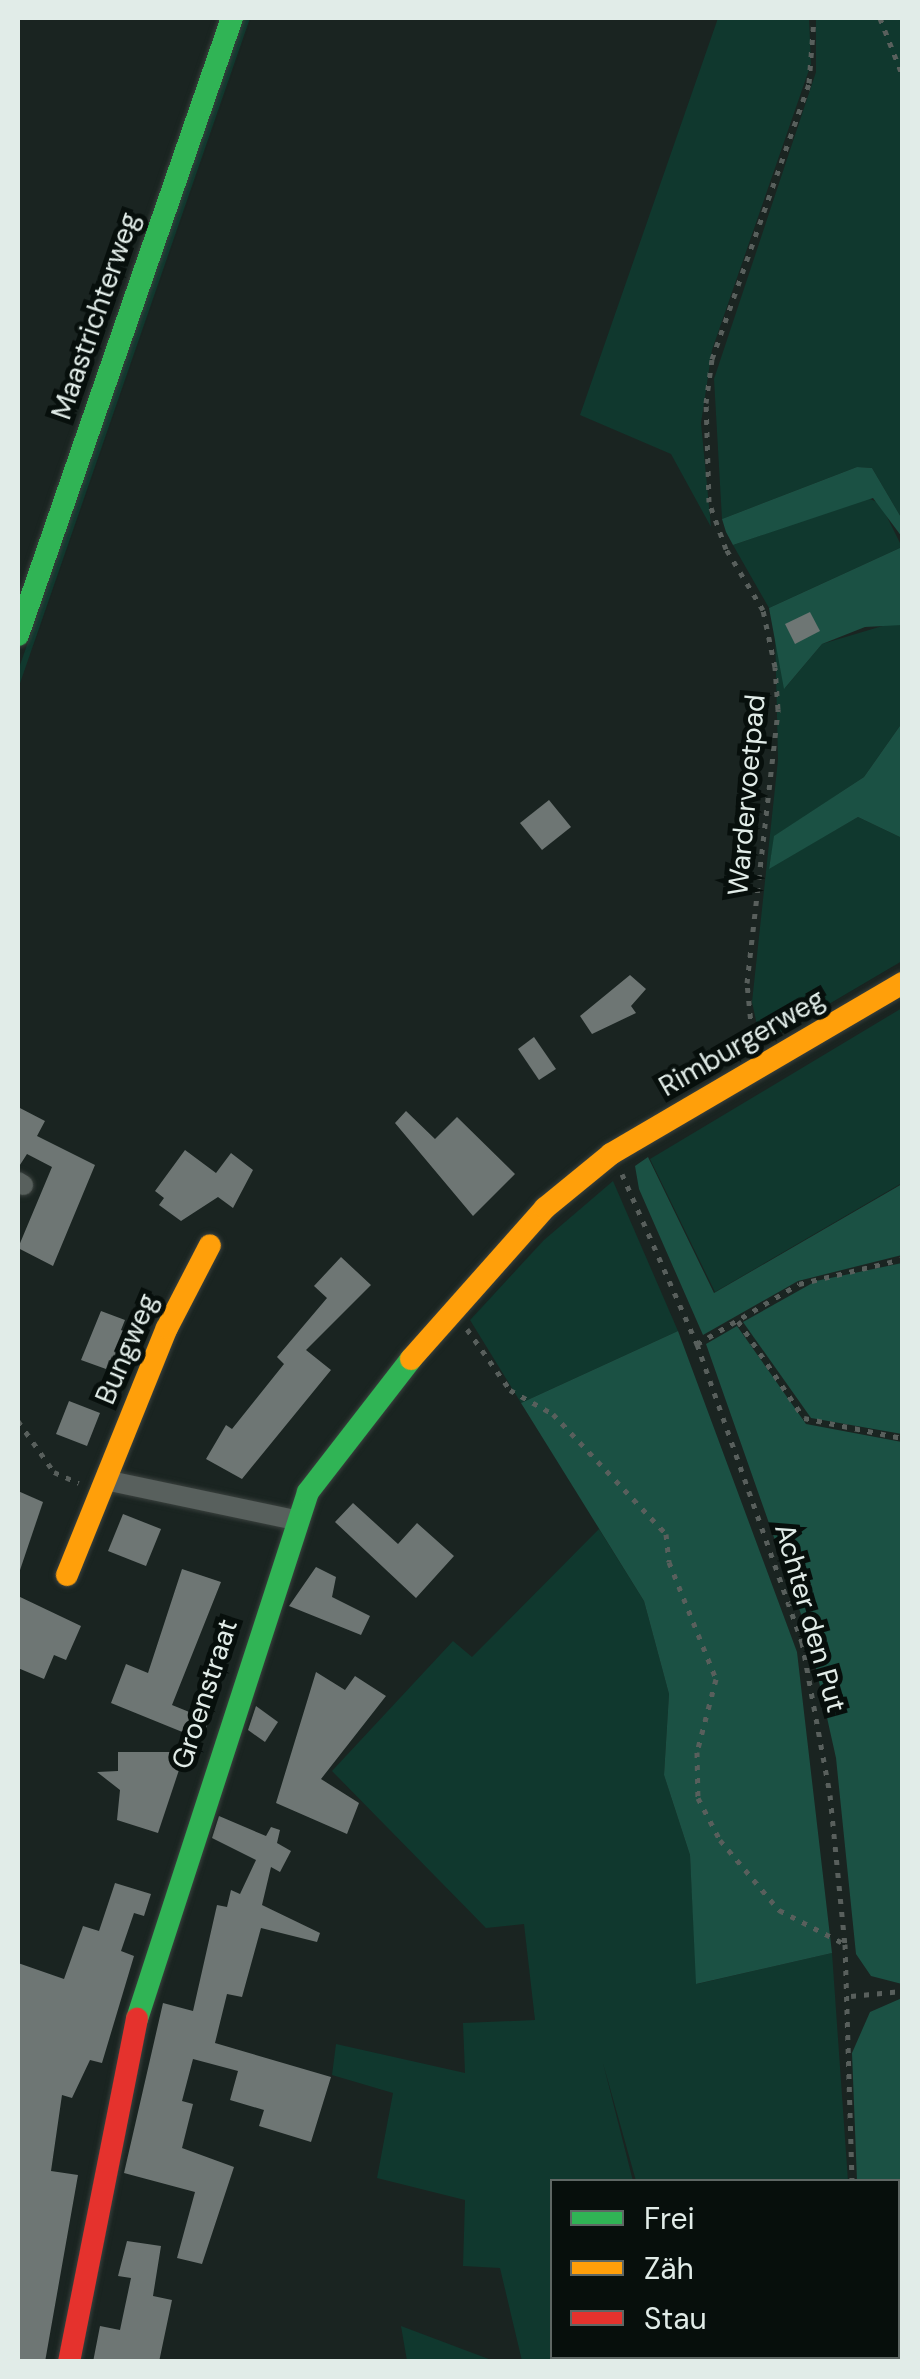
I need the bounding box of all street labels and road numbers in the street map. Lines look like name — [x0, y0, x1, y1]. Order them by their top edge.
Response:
street label: Maastrichterweg — [45, 208, 147, 424]
street label: Wardervoetpad — [721, 693, 773, 897]
street label: Rimburgerweg — [653, 982, 831, 1104]
street label: Bungweg — [89, 1289, 165, 1409]
street label: Achter den Put — [767, 1520, 853, 1716]
street label: Groenstraat — [165, 1615, 245, 1773]

